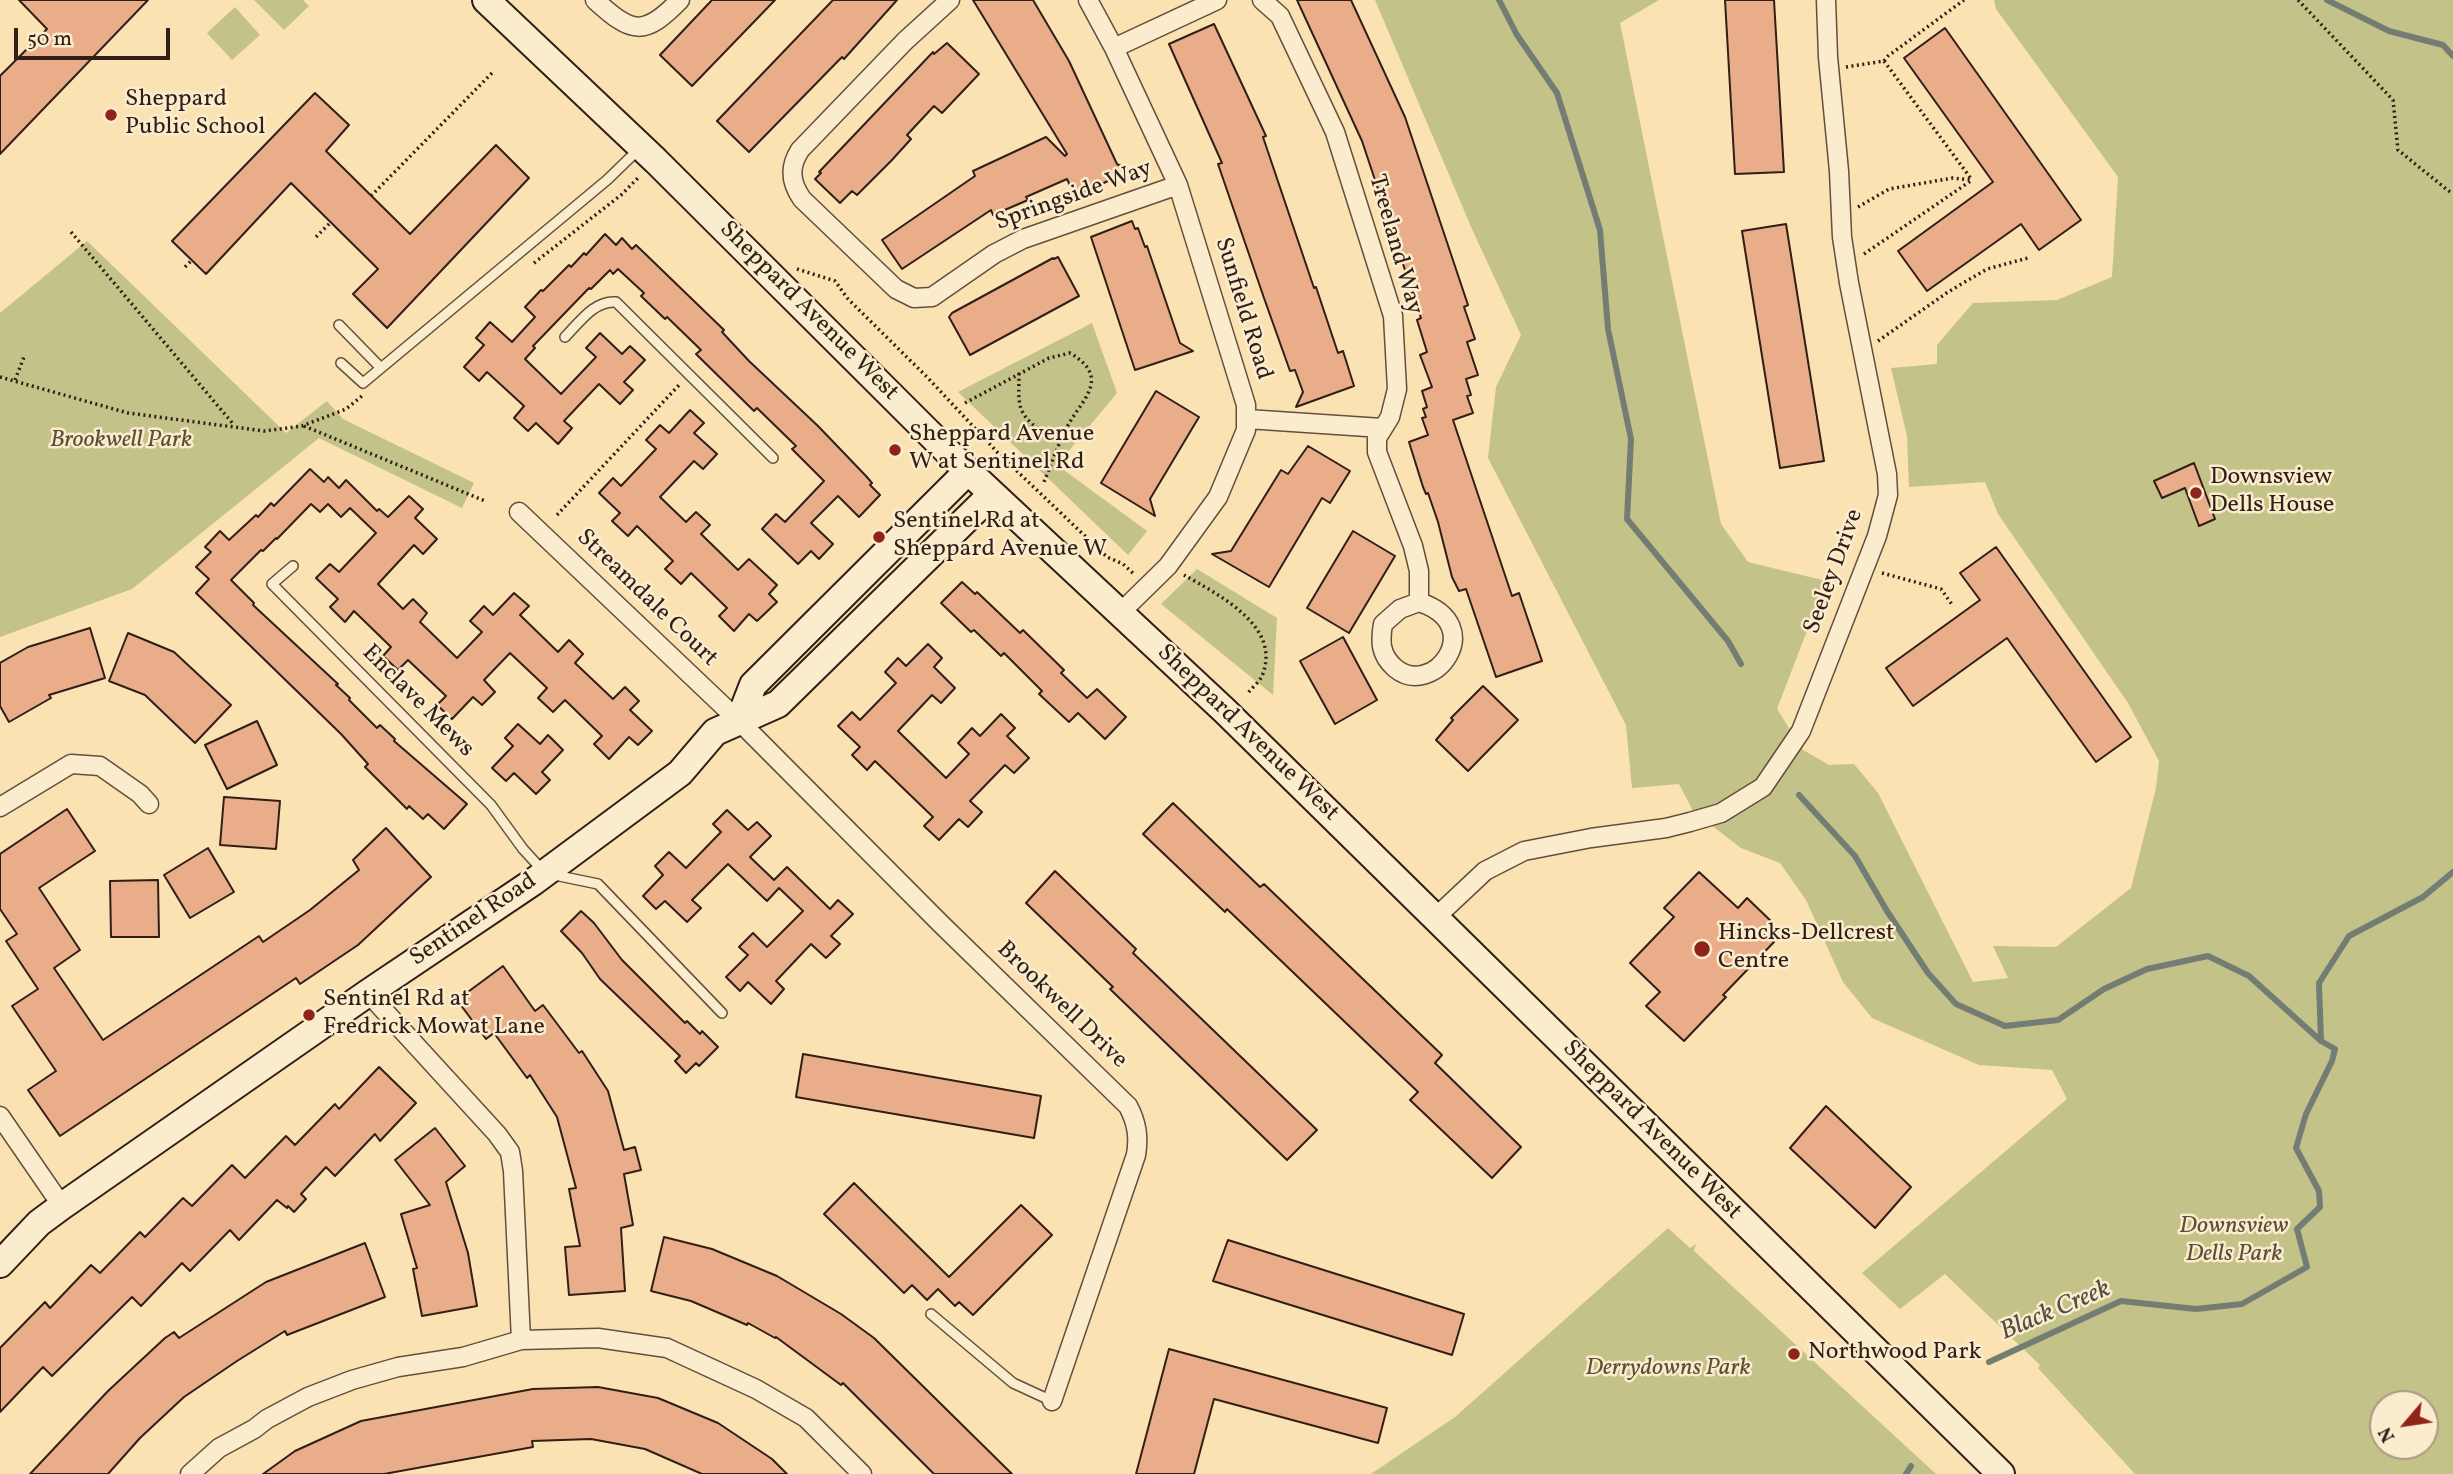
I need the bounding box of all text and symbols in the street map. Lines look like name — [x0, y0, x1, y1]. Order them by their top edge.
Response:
scale bar — [18, 14, 173, 58]
text: 50 m — [27, 25, 72, 54]
place label: Sheppard Public School — [125, 87, 265, 143]
marker: Sheppard Public School — [103, 107, 119, 123]
street label: Springside Way — [992, 155, 1156, 239]
street label: Treeland Way — [1360, 172, 1428, 318]
street label: Sheppard Avenue West — [712, 216, 904, 408]
street label: Sunfield Road — [1207, 234, 1277, 384]
place label: Sheppard Avenue W at Sentinel Rd — [909, 422, 1094, 478]
park label: Brookwell Park — [50, 428, 192, 456]
marker: Sheppard Avenue W at Sentinel Rd — [887, 442, 903, 458]
place label: Downsview Dells House — [2210, 465, 2334, 521]
marker: Downsview Dells House — [2188, 485, 2204, 501]
street label: Seeley Drive — [1799, 506, 1871, 638]
place label: Sentinel Rd at Sheppard Avenue W — [893, 509, 1107, 565]
street label: Streamdale Court — [569, 524, 723, 674]
marker: Sentinel Rd at Sheppard Avenue W — [871, 529, 887, 545]
street label: Sheppard Avenue West — [1150, 639, 1344, 829]
street label: Enclave Mews — [355, 640, 479, 764]
street label: Sentinel Road — [405, 868, 543, 974]
place label: Hincks-Dellcrest Centre — [1718, 921, 1895, 977]
street label: Brookwell Drive — [990, 936, 1132, 1076]
marker: Hincks-Dellcrest Centre — [1692, 939, 1712, 959]
place label: Sentinel Rd at Fredrick Mowat Lane — [323, 987, 545, 1043]
marker: Sentinel Rd at Fredrick Mowat Lane — [301, 1007, 317, 1023]
street label: Sheppard Avenue West — [1555, 1035, 1747, 1227]
park label: Downsview Dells Park — [2179, 1214, 2289, 1270]
water label: Black Creek — [1996, 1275, 2116, 1349]
place label: Northwood Park — [1808, 1340, 1982, 1368]
marker: Northwood Park — [1786, 1346, 1802, 1362]
park label: Derrydowns Park — [1585, 1356, 1751, 1384]
north arrow — [2369, 1390, 2439, 1460]
text: N — [2373, 1422, 2402, 1447]

